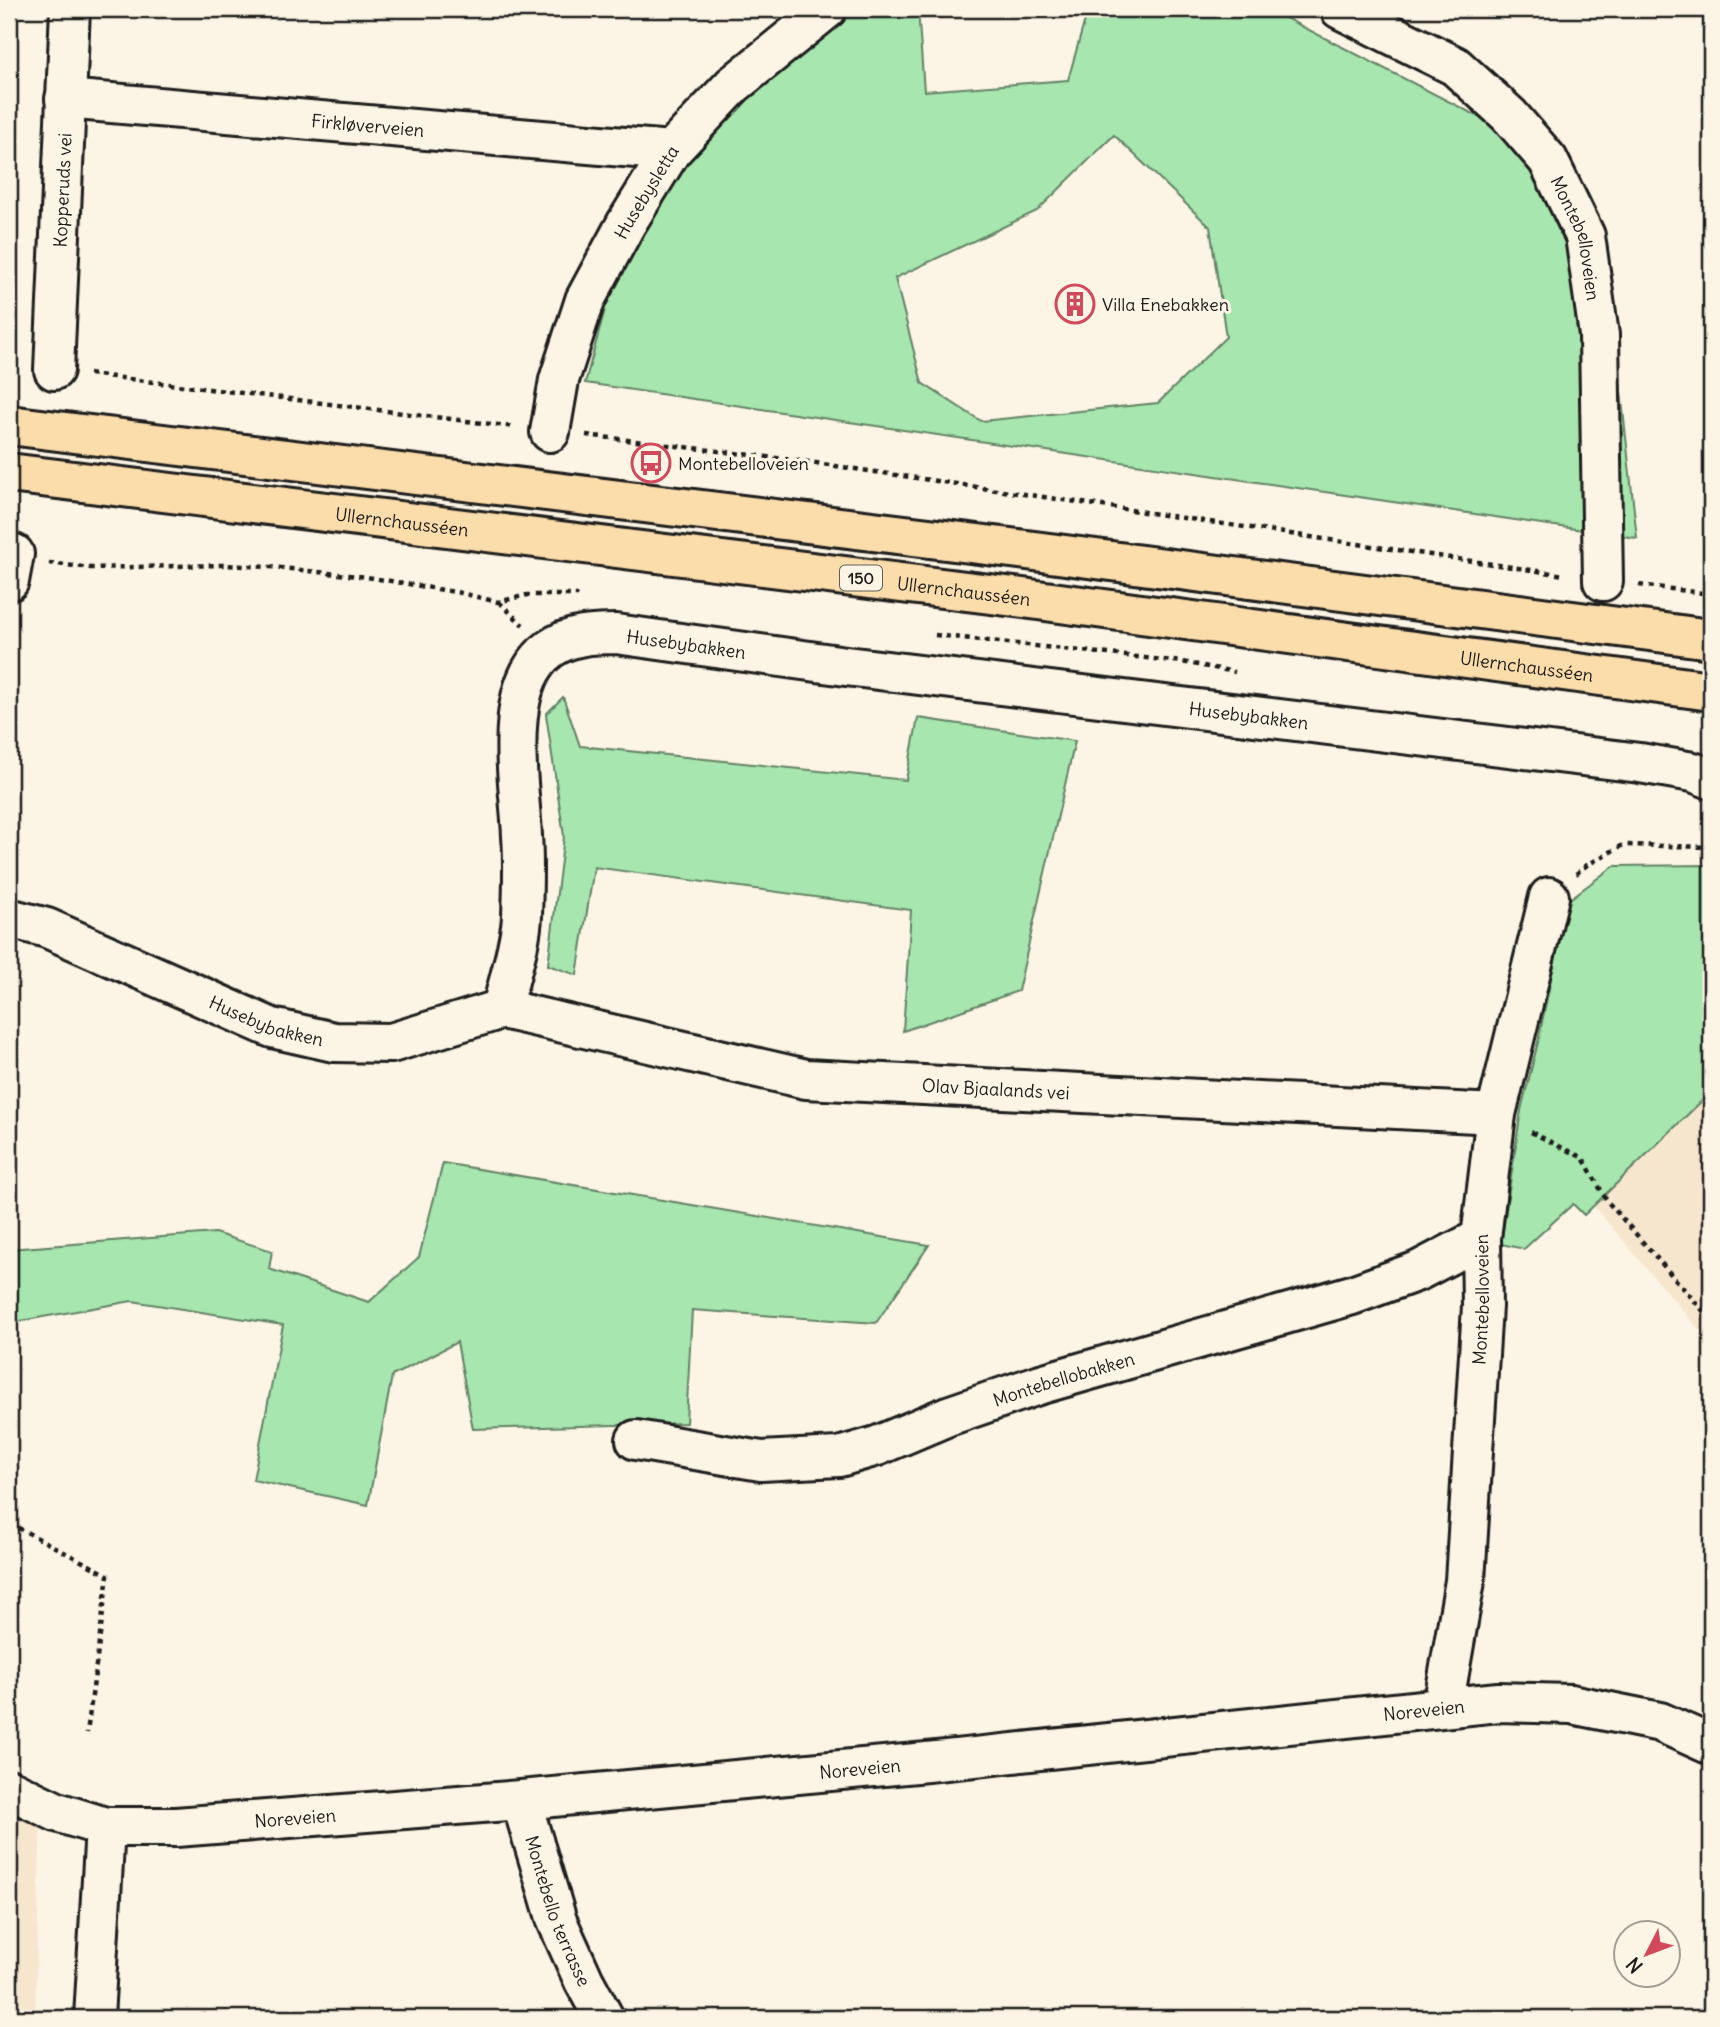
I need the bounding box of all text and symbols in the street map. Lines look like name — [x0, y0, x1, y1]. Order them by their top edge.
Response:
street label: Firkløverveien — [310, 109, 425, 141]
street label: Kopperuds vei — [48, 132, 76, 248]
street label: Husebysletta — [609, 141, 683, 243]
street label: Montebelloveien — [1546, 172, 1606, 302]
building icon: Villa Enebakken — [1054, 283, 1096, 325]
place label: Villa Enebakken — [1102, 293, 1229, 316]
bus stop icon: Montebelloveien — [630, 442, 672, 484]
place label: Montebelloveien — [678, 452, 809, 475]
street label: Ullernchausséen — [334, 502, 470, 541]
road number: 150 — [840, 566, 882, 590]
street label: Ullernchausséen — [896, 571, 1032, 610]
street label: Husebybakken — [625, 624, 747, 663]
street label: Ullernchausséen — [1459, 646, 1595, 686]
street label: Husebybakken — [1188, 697, 1310, 734]
street label: Husebybakken — [206, 990, 326, 1051]
street label: Olav Bjaalands vei — [921, 1073, 1070, 1104]
street label: Montebelloveien — [1467, 1234, 1494, 1365]
street label: Montebellobakken — [990, 1346, 1137, 1411]
street label: Noreveien — [1382, 1694, 1466, 1725]
street label: Noreveien — [818, 1753, 902, 1784]
street label: Noreveien — [254, 1803, 337, 1832]
street label: Montebello terrasse — [521, 1833, 596, 1990]
north arrow — [1612, 1918, 1682, 1988]
text: N — [1621, 1952, 1648, 1978]

